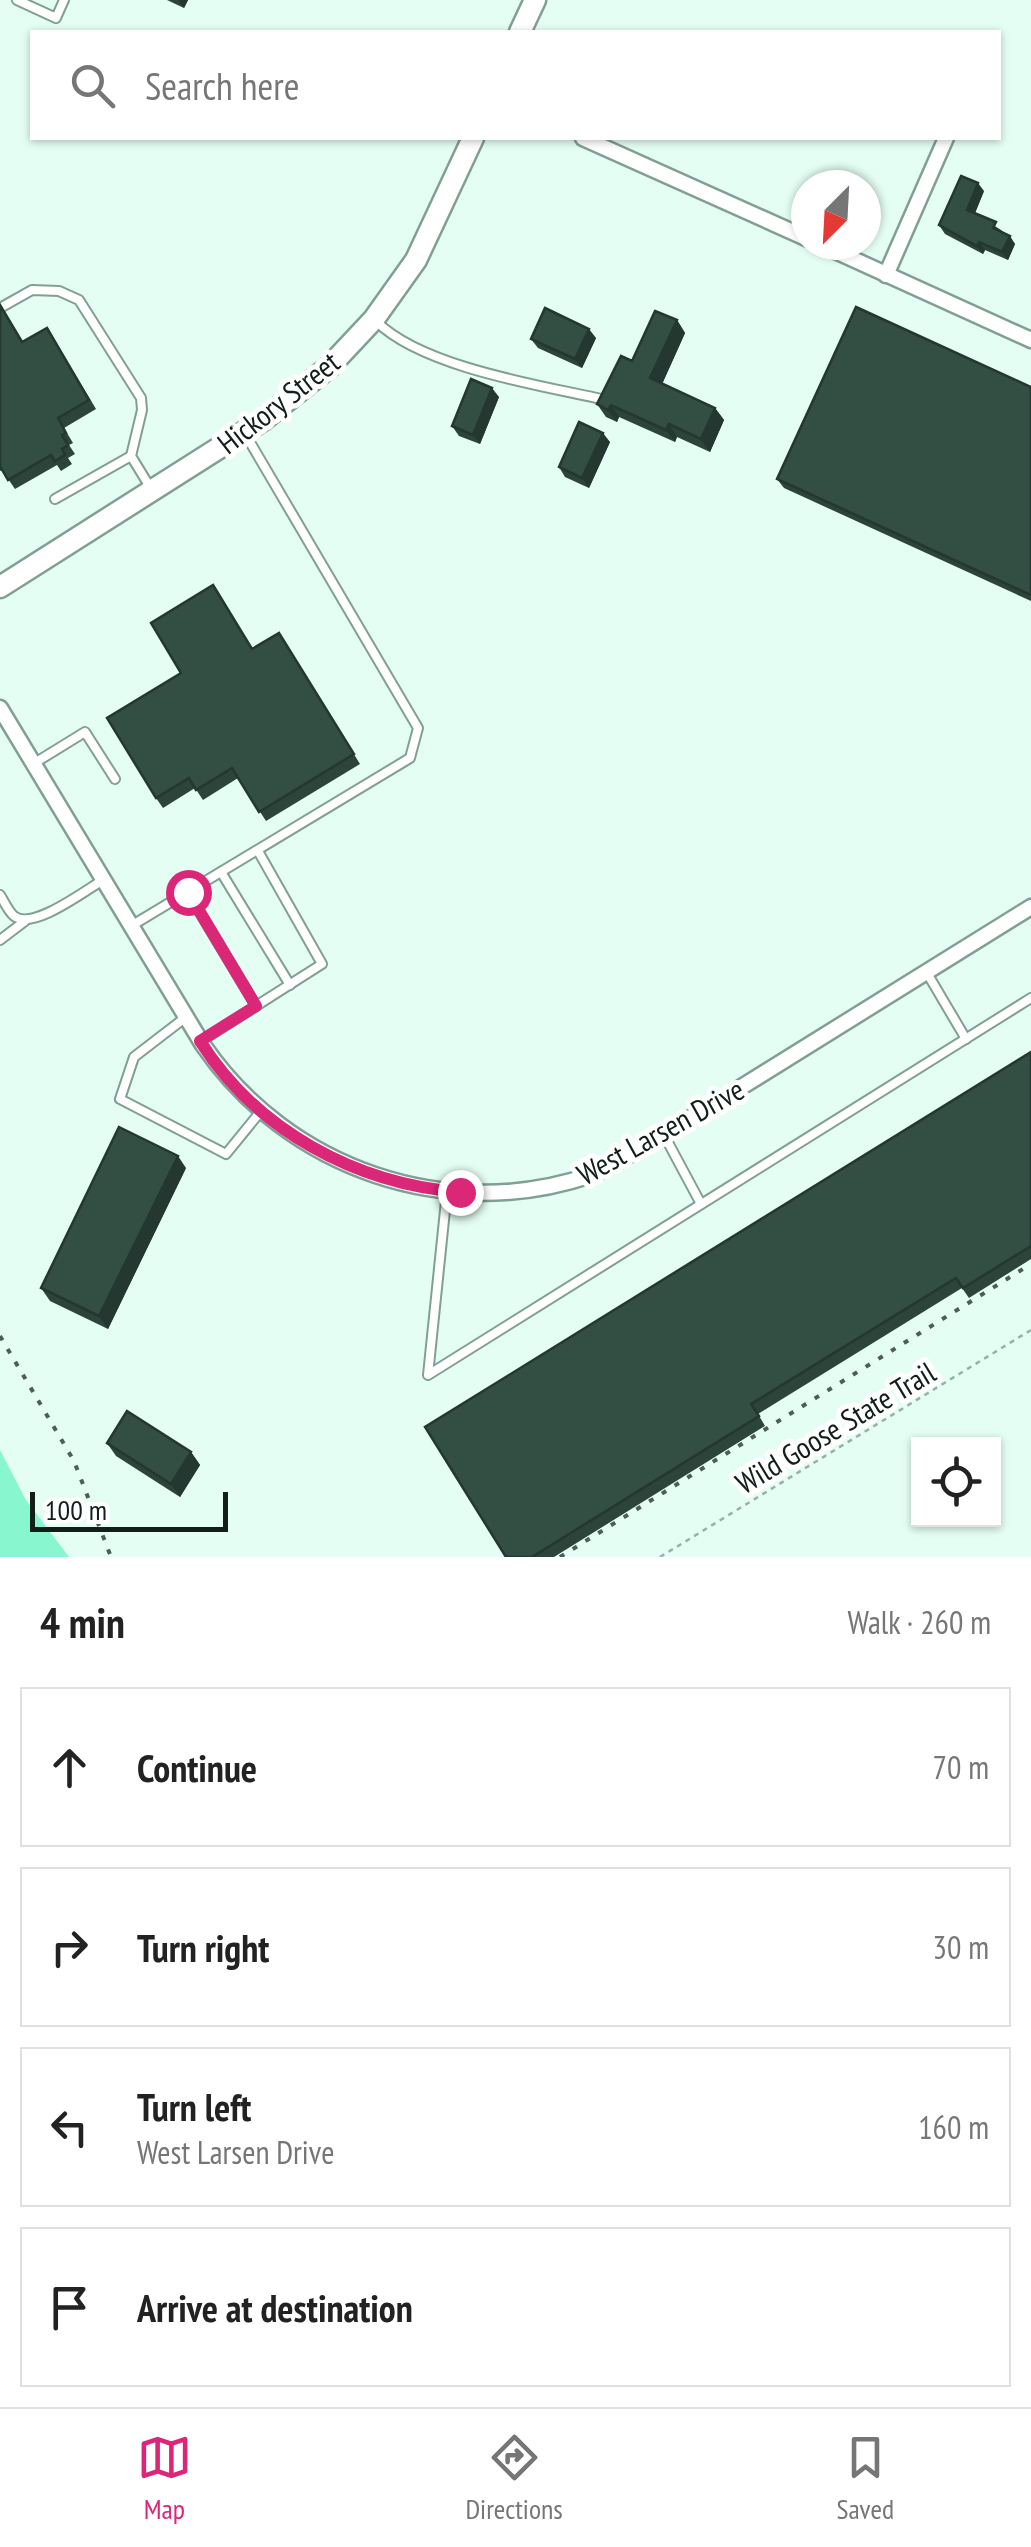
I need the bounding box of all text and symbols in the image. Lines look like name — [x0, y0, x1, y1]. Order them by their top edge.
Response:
search box — [30, 30, 1001, 140]
icon: search — [65, 58, 120, 113]
text: Search here — [145, 61, 299, 110]
north arrow — [791, 170, 881, 260]
street label: Hickory Street — [209, 342, 348, 462]
route start — [166, 870, 212, 916]
street label: West Larsen Drive — [570, 1069, 750, 1193]
route end — [438, 1170, 484, 1216]
street label: Wild Goose State Trail — [728, 1352, 942, 1502]
map controls — [911, 1437, 1001, 1527]
button: locate — [911, 1437, 1001, 1527]
scale bar — [30, 1487, 228, 1532]
text: 100 m — [45, 1491, 107, 1528]
text: 4 min — [40, 1595, 125, 1650]
text: Walk · 260 m — [847, 1601, 991, 1643]
icon: ahead — [42, 1740, 97, 1795]
text: Continue — [137, 1743, 257, 1792]
text: 70 m — [933, 1746, 989, 1788]
icon: right — [42, 1920, 97, 1975]
text: Turn right — [137, 1923, 269, 1972]
text: 30 m — [933, 1926, 989, 1968]
text: Turn left — [137, 2082, 251, 2131]
icon: left — [42, 2100, 97, 2155]
text: 160 m — [918, 2106, 989, 2148]
text: West Larsen Drive — [137, 2131, 334, 2173]
icon: arrive — [42, 2280, 97, 2335]
text: Arrive at destination — [137, 2283, 413, 2332]
tab: Map — [137, 2430, 192, 2527]
tab: Directions — [465, 2430, 563, 2527]
tab: Saved — [836, 2430, 894, 2527]

